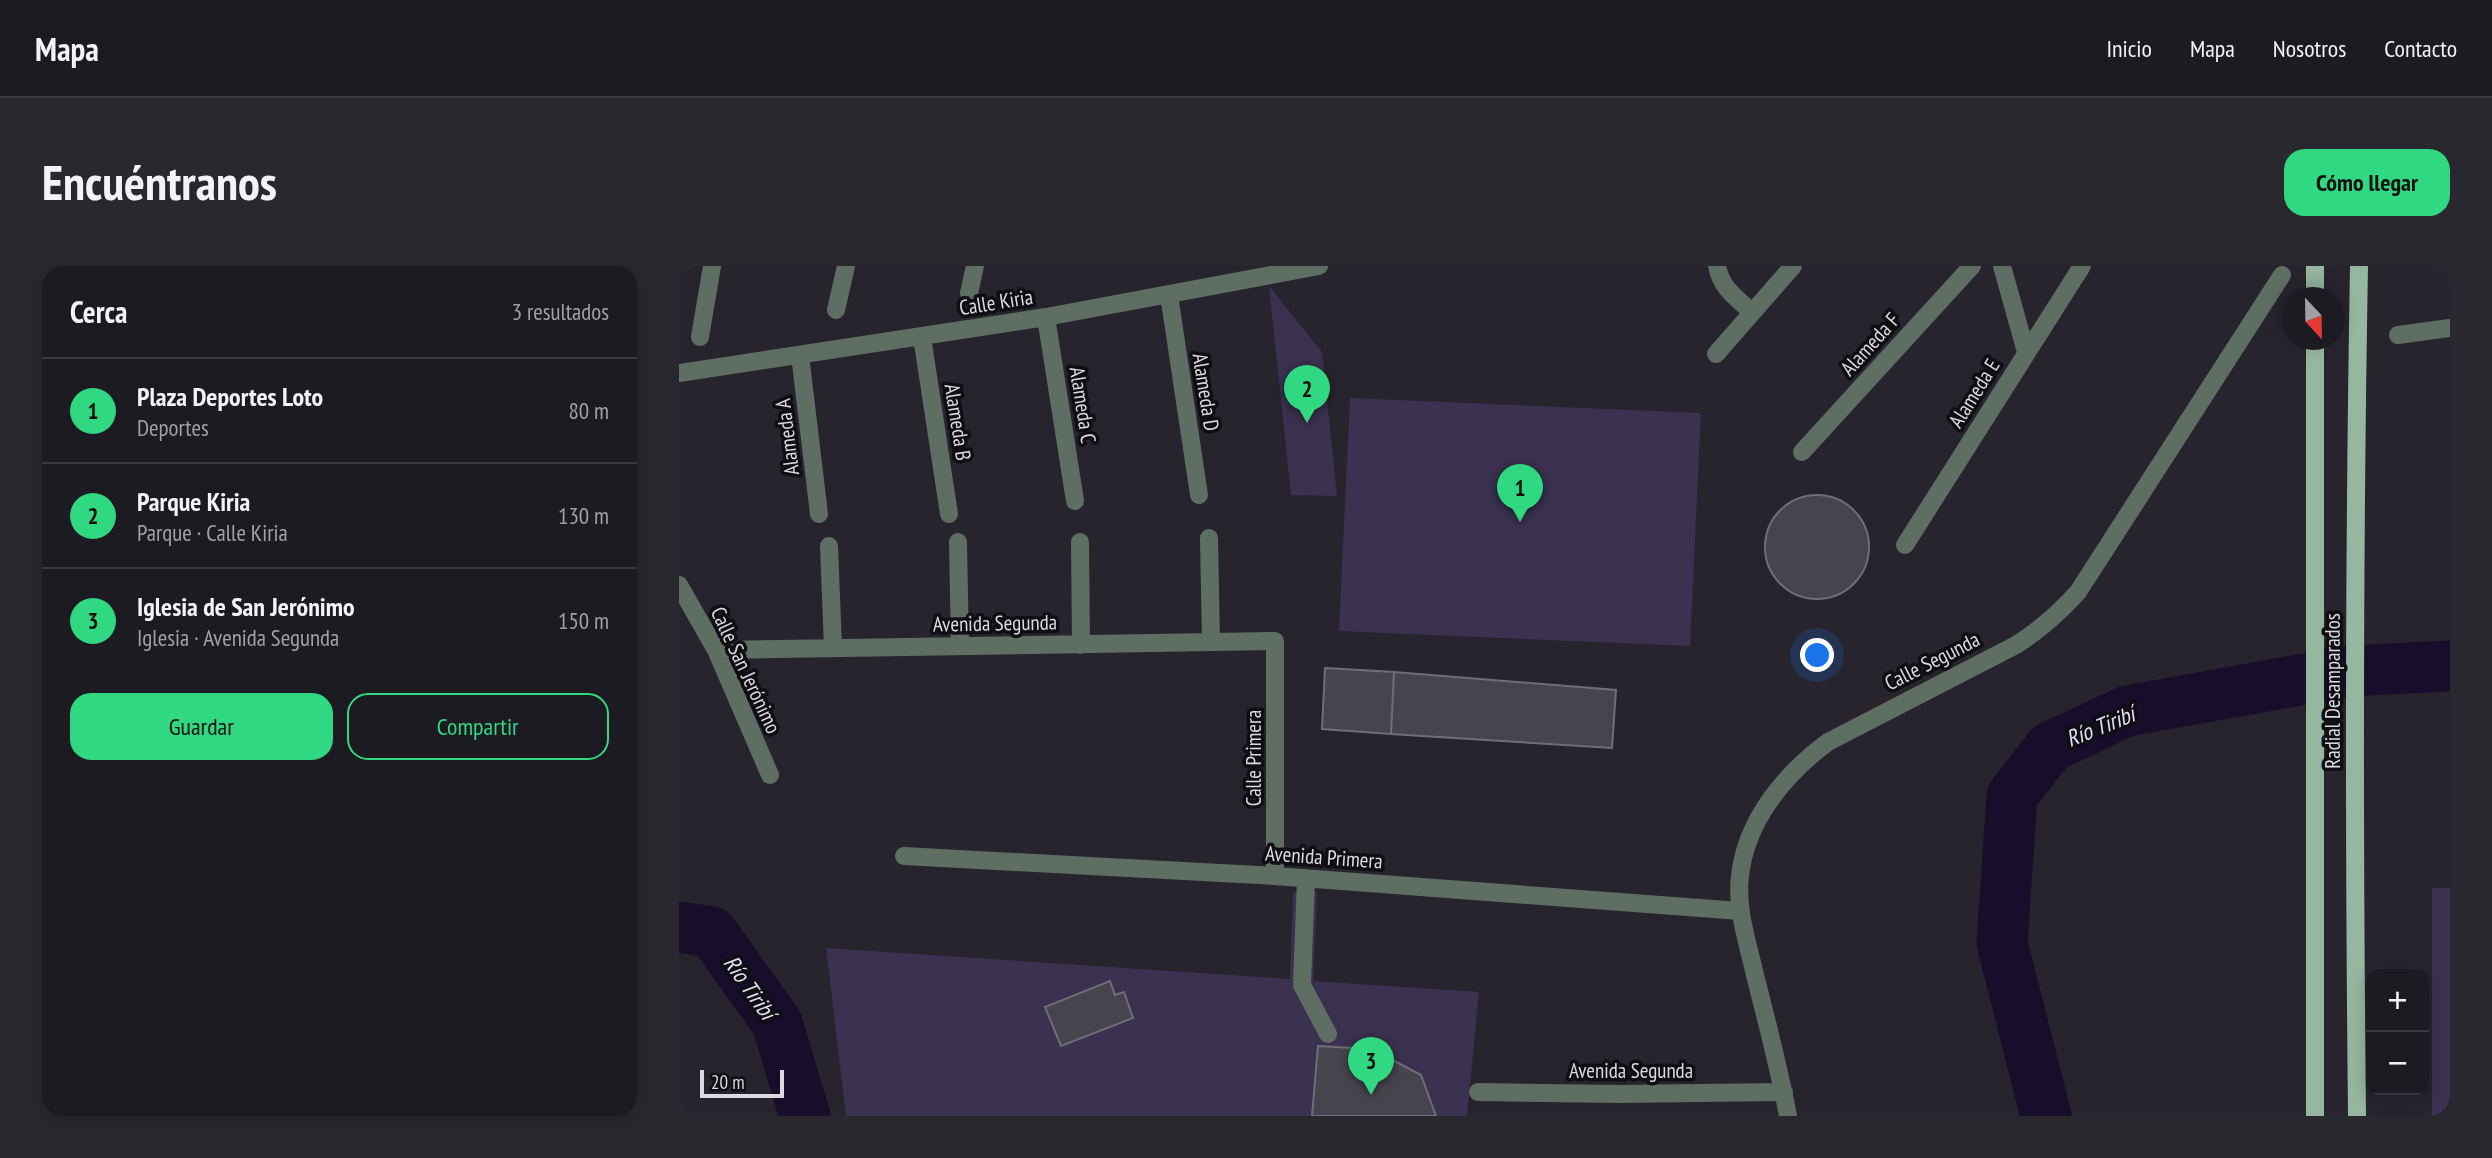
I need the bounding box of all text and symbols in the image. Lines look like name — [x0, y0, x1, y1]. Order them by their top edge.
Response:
text: Mapa — [35, 27, 99, 70]
text: Inicio — [2106, 33, 2152, 64]
text: Mapa — [2190, 33, 2235, 64]
text: Nosotros — [2273, 33, 2346, 64]
text: Contacto — [2384, 33, 2457, 64]
button: Cómo llegar — [2284, 149, 2450, 216]
text: Encuéntranos — [42, 150, 277, 214]
street label: Calle Kiria — [957, 283, 1035, 321]
north arrow — [2282, 287, 2345, 350]
text: Cerca — [70, 292, 127, 331]
text: 3 resultados — [512, 297, 609, 326]
street label: Alameda F — [1834, 307, 1906, 381]
street label: Alameda D — [1187, 351, 1225, 433]
street label: Alameda E — [1942, 353, 2006, 433]
street label: Alameda C — [1064, 365, 1102, 446]
pin: 2 — [1284, 365, 1330, 423]
text: Plaza Deportes Loto — [137, 380, 323, 413]
street label: Alameda B — [939, 382, 977, 462]
text: 1 — [88, 396, 99, 425]
text: 80 m — [568, 396, 609, 425]
street label: Alameda A — [769, 397, 805, 477]
text: Deportes — [137, 413, 209, 442]
pin: 1 — [1497, 464, 1543, 522]
text: Parque Kiria — [137, 485, 250, 518]
text: 2 — [88, 501, 99, 530]
text: 130 m — [558, 501, 609, 530]
text: Parque · Calle Kiria — [137, 518, 288, 547]
text: Iglesia de San Jerónimo — [137, 590, 355, 623]
street label: Calle San Jerónimo — [705, 602, 787, 738]
text: 3 — [88, 606, 99, 635]
text: 150 m — [558, 606, 609, 635]
street label: Avenida Segunda — [933, 608, 1057, 638]
street label: Radial Desamparados — [2319, 613, 2346, 769]
text: Iglesia · Avenida Segunda — [137, 623, 339, 652]
street label: Calle Segunda — [1880, 626, 1984, 696]
your location — [1800, 638, 1834, 672]
button: Guardar — [70, 693, 333, 760]
button: Compartir — [347, 693, 609, 760]
water label: Río Tiribí — [2061, 698, 2142, 753]
street label: Calle Primera — [1240, 710, 1267, 806]
street label: Avenida Primera — [1264, 839, 1384, 875]
water label: Río Tiribí — [718, 949, 785, 1028]
map controls — [2366, 969, 2429, 1095]
button: + — [2366, 969, 2429, 1032]
button: − — [2366, 1032, 2429, 1095]
pin: 3 — [1348, 1037, 1394, 1095]
street label: Avenida Segunda — [1569, 1057, 1693, 1084]
scale bar — [700, 1067, 784, 1099]
text: 20 m — [711, 1070, 745, 1094]

